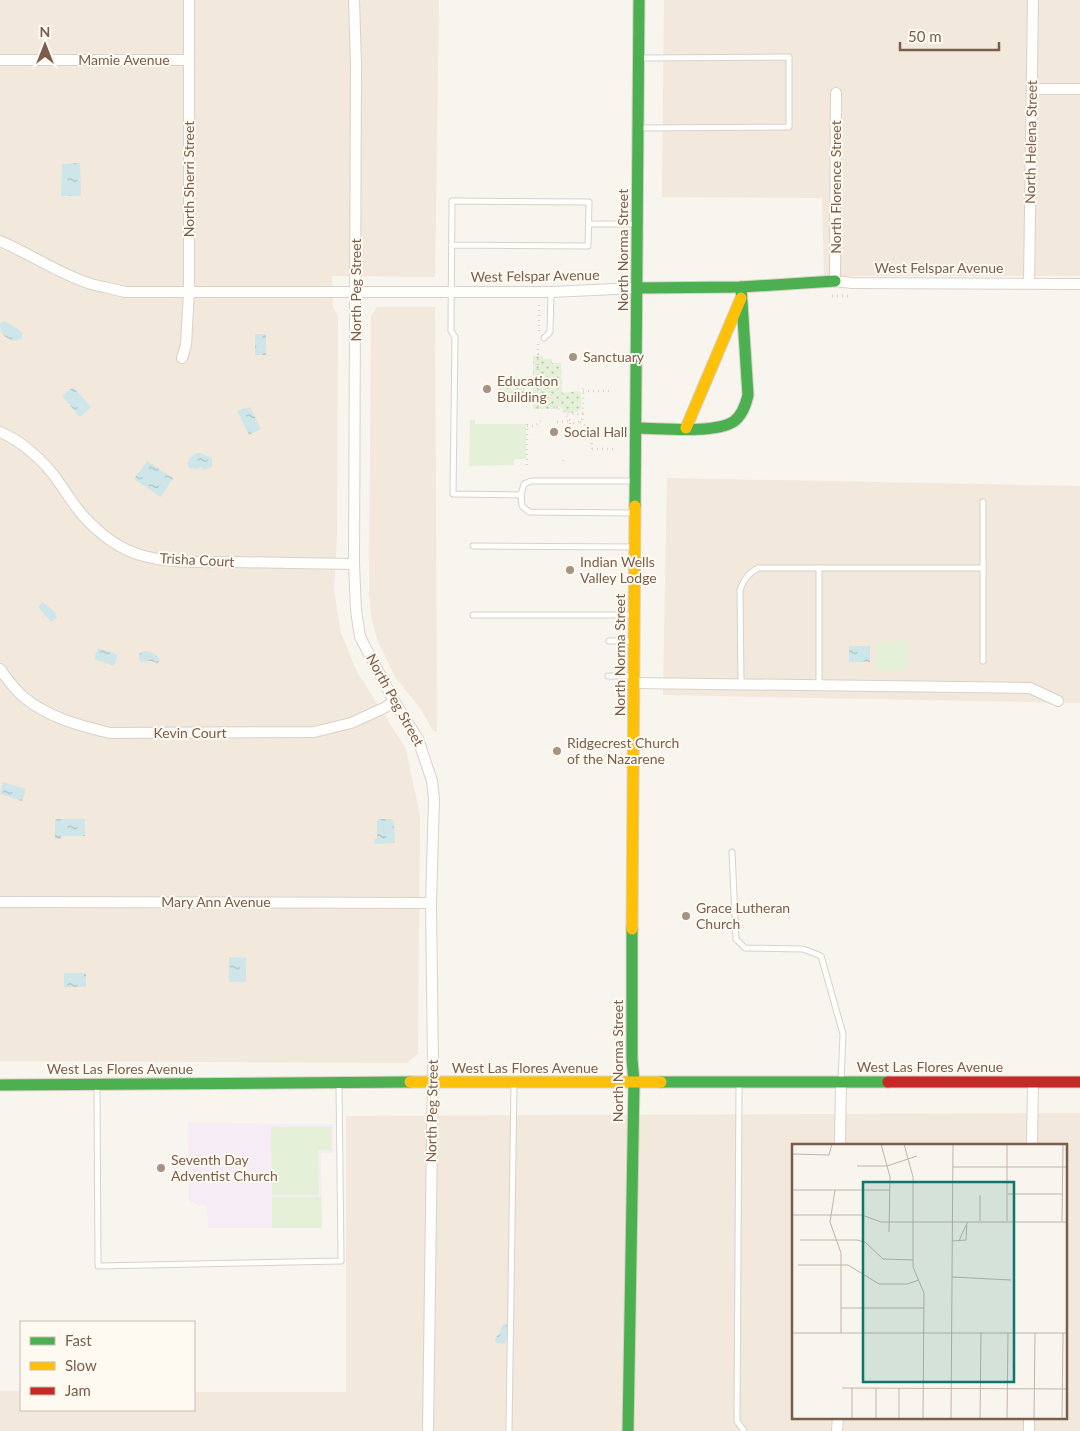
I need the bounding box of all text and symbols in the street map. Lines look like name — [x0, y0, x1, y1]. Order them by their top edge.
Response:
north arrow — [20, 20, 70, 70]
scale bar — [900, 20, 999, 52]
text: N — [40, 23, 50, 40]
text: 50 m — [908, 27, 942, 45]
street label: Mamie Avenue — [78, 51, 170, 68]
street label: North Helena Street — [1021, 80, 1040, 204]
street label: North Florence Street — [827, 120, 844, 254]
street label: North Sherri Street — [180, 121, 197, 237]
street label: North Norma Street — [614, 189, 631, 311]
street label: North Peg Street — [347, 238, 364, 342]
street label: West Felspar Avenue — [875, 259, 1003, 276]
street label: West Felspar Avenue — [470, 266, 600, 285]
place label: Sanctuary — [583, 348, 645, 365]
marker: Sanctuary — [567, 351, 579, 363]
place label: Education Building — [497, 372, 558, 405]
marker: Education Building — [481, 383, 493, 395]
place label: Social Hall — [564, 423, 627, 440]
marker: Social Hall — [548, 426, 560, 438]
street label: Trisha Court — [159, 549, 235, 570]
place label: Indian Wells Valley Lodge — [580, 553, 657, 586]
marker: Indian Wells Valley Lodge — [564, 564, 576, 576]
street label: North Norma Street — [611, 594, 628, 716]
street label: North Peg Street — [363, 651, 428, 749]
street label: Kevin Court — [153, 724, 227, 741]
place label: Ridgecrest Church of the Nazarene — [567, 734, 679, 767]
marker: Ridgecrest Church of the Nazarene — [551, 745, 563, 757]
street label: Mary Ann Avenue — [161, 893, 271, 910]
place label: Grace Lutheran Church — [696, 899, 790, 932]
marker: Grace Lutheran Church — [680, 910, 692, 922]
street label: North Norma Street — [609, 1000, 626, 1122]
street label: West Las Flores Avenue — [857, 1058, 1003, 1075]
street label: North Peg Street — [422, 1059, 441, 1163]
street label: West Las Flores Avenue — [452, 1059, 598, 1076]
street label: West Las Flores Avenue — [47, 1060, 193, 1077]
inset map — [792, 1144, 1068, 1418]
place label: Seventh Day Adventist Church — [171, 1151, 278, 1184]
marker: Seventh Day Adventist Church — [155, 1162, 167, 1174]
legend — [20, 1321, 195, 1411]
text: Fast — [65, 1331, 92, 1349]
text: Slow — [65, 1356, 97, 1374]
text: Jam — [65, 1381, 91, 1399]

